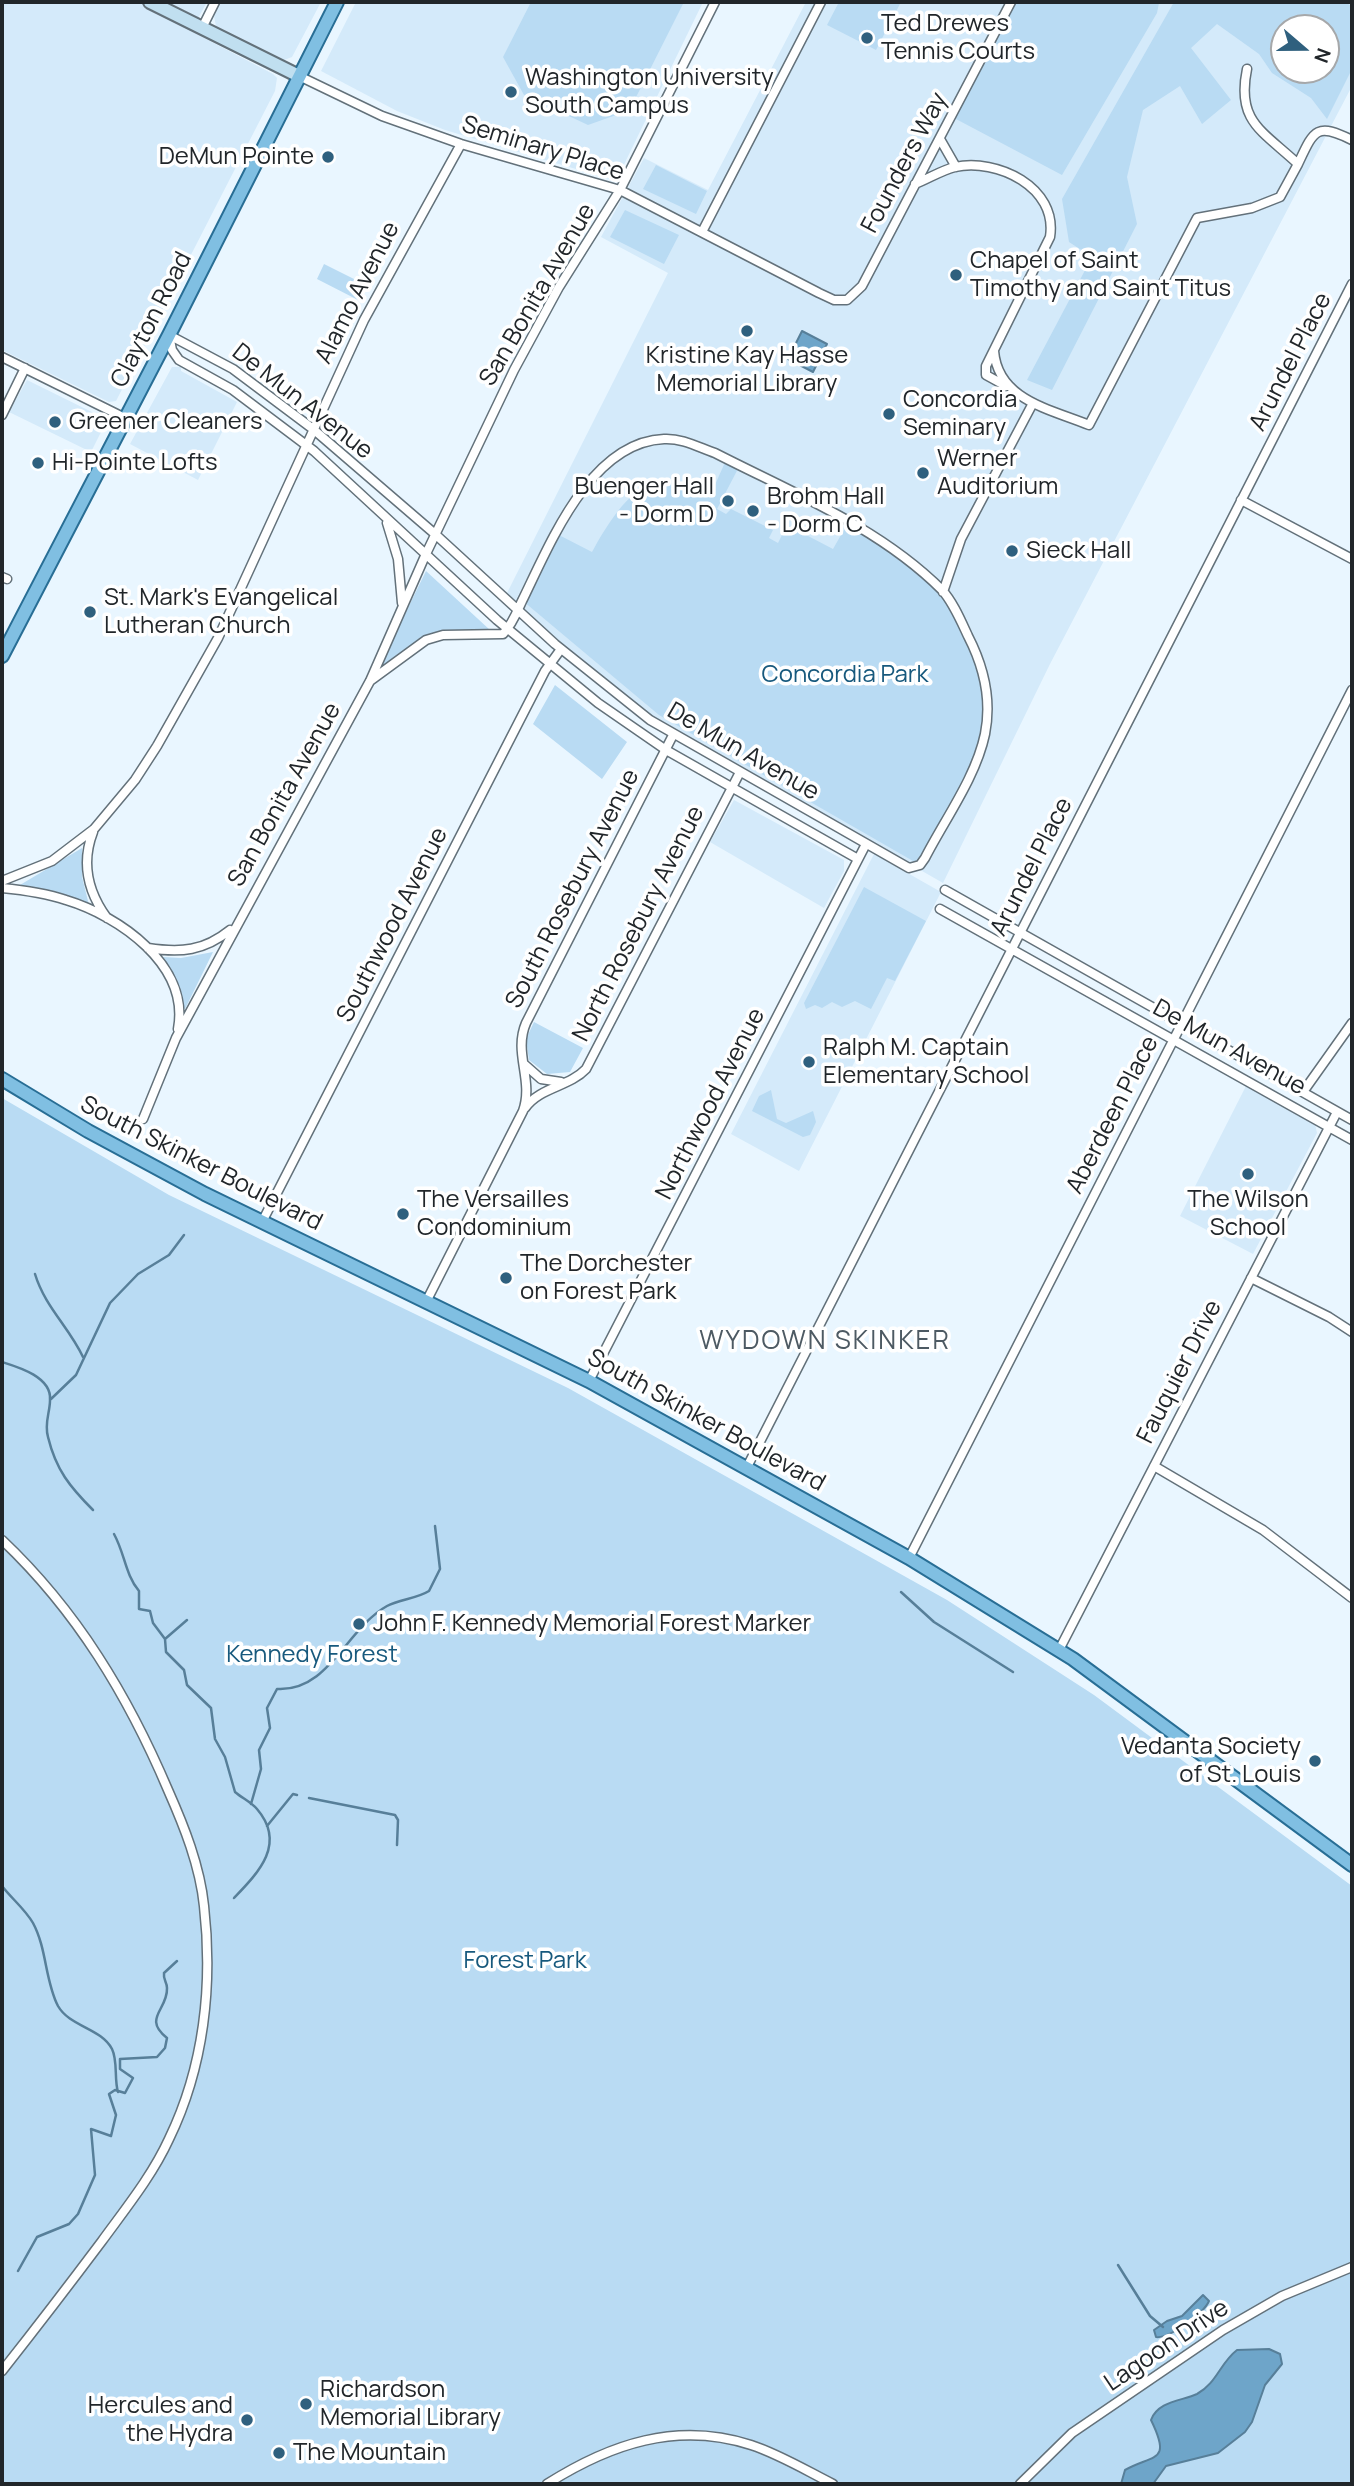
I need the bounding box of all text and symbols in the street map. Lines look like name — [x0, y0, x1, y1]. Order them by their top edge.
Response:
place label: Ted Drewes Tennis Courts — [881, 10, 1035, 66]
north arrow — [1270, 14, 1340, 84]
marker: Ted Drewes Tennis Courts — [859, 30, 875, 46]
text: N — [1308, 45, 1337, 66]
place label: Washington University South Campus — [525, 64, 774, 120]
marker: Washington University South Campus — [503, 84, 519, 100]
street label: Founders Way — [856, 88, 954, 238]
street label: Seminary Place — [458, 111, 628, 187]
place label: DeMun Pointe — [159, 143, 314, 171]
marker: DeMun Pointe — [320, 149, 336, 165]
street label: San Bonita Avenue — [474, 199, 602, 391]
street label: Alamo Avenue — [310, 217, 406, 369]
street label: Clayton Road — [106, 247, 198, 393]
place label: Chapel of Saint Timothy and Saint Titus — [970, 247, 1231, 303]
marker: Chapel of Saint Timothy and Saint Titus — [948, 267, 964, 283]
street label: Arundel Place — [1244, 288, 1338, 436]
marker: Kristine Kay Hasse Memorial Library — [739, 323, 755, 339]
street label: De Mun Avenue — [226, 338, 378, 466]
place label: Kristine Kay Hasse Memorial Library — [646, 342, 848, 398]
place label: Concordia Seminary — [903, 386, 1017, 442]
marker: Concordia Seminary — [881, 406, 897, 422]
place label: Greener Cleaners — [69, 408, 263, 436]
marker: Greener Cleaners — [47, 414, 63, 430]
place label: Werner Auditorium — [937, 445, 1058, 501]
place label: Hi-Pointe Lofts — [52, 449, 218, 477]
marker: Hi-Pointe Lofts — [30, 455, 46, 471]
marker: Werner Auditorium — [915, 465, 931, 481]
place label: Buenger Hall - Dorm D — [574, 473, 714, 529]
place label: Brohm Hall - Dorm C — [767, 483, 885, 539]
marker: Buenger Hall - Dorm D — [720, 493, 736, 509]
marker: Brohm Hall - Dorm C — [745, 503, 761, 519]
place label: Sieck Hall — [1026, 537, 1131, 565]
marker: Sieck Hall — [1004, 543, 1020, 559]
place label: St. Mark's Evangelical Lutheran Church — [104, 584, 338, 640]
marker: St. Mark's Evangelical Lutheran Church — [82, 604, 98, 620]
park label: Concordia Park — [762, 661, 928, 689]
street label: De Mun Avenue — [662, 697, 824, 807]
street label: San Bonita Avenue — [223, 698, 347, 892]
street label: South Rosebury Avenue — [500, 765, 646, 1013]
street label: Arundel Place — [985, 793, 1079, 941]
street label: North Rosebury Avenue — [567, 801, 711, 1047]
street label: Southwood Avenue — [331, 823, 455, 1027]
street label: De Mun Avenue — [1147, 994, 1311, 1102]
street label: Northwood Avenue — [650, 1004, 772, 1204]
street label: Aberdeen Place — [1061, 1031, 1165, 1199]
place label: Ralph M. Captain Elementary School — [823, 1034, 1029, 1090]
marker: Ralph M. Captain Elementary School — [801, 1054, 817, 1070]
street label: South Skinker Boulevard — [75, 1090, 327, 1238]
marker: The Wilson School — [1240, 1166, 1256, 1182]
place label: The Versailles Condominium — [417, 1186, 571, 1242]
place label: The Wilson School — [1187, 1186, 1309, 1242]
marker: The Versailles Condominium — [395, 1206, 411, 1222]
place label: The Dorchester on Forest Park — [520, 1250, 692, 1306]
marker: The Dorchester on Forest Park — [498, 1270, 514, 1286]
street label: Fauquier Drive — [1132, 1296, 1228, 1448]
district label: WYDOWN SKINKER — [701, 1326, 949, 1358]
street label: South Skinker Boulevard — [582, 1344, 830, 1498]
place label: John F. Kennedy Memorial Forest Marker — [373, 1610, 811, 1638]
marker: John F. Kennedy Memorial Forest Marker — [351, 1616, 367, 1632]
park label: Kennedy Forest — [226, 1641, 398, 1669]
place label: Vedanta Society of St. Louis — [1121, 1733, 1301, 1789]
marker: Vedanta Society of St. Louis — [1307, 1753, 1323, 1769]
park label: Forest Park — [463, 1947, 587, 1975]
street label: Lagoon Drive — [1100, 2294, 1234, 2398]
place label: Richardson Memorial Library — [320, 2376, 501, 2432]
place label: Hercules and the Hydra — [88, 2392, 233, 2448]
marker: Richardson Memorial Library — [298, 2396, 314, 2412]
marker: Hercules and the Hydra — [239, 2412, 255, 2428]
place label: The Mountain — [293, 2439, 446, 2467]
marker: The Mountain — [271, 2445, 287, 2461]

